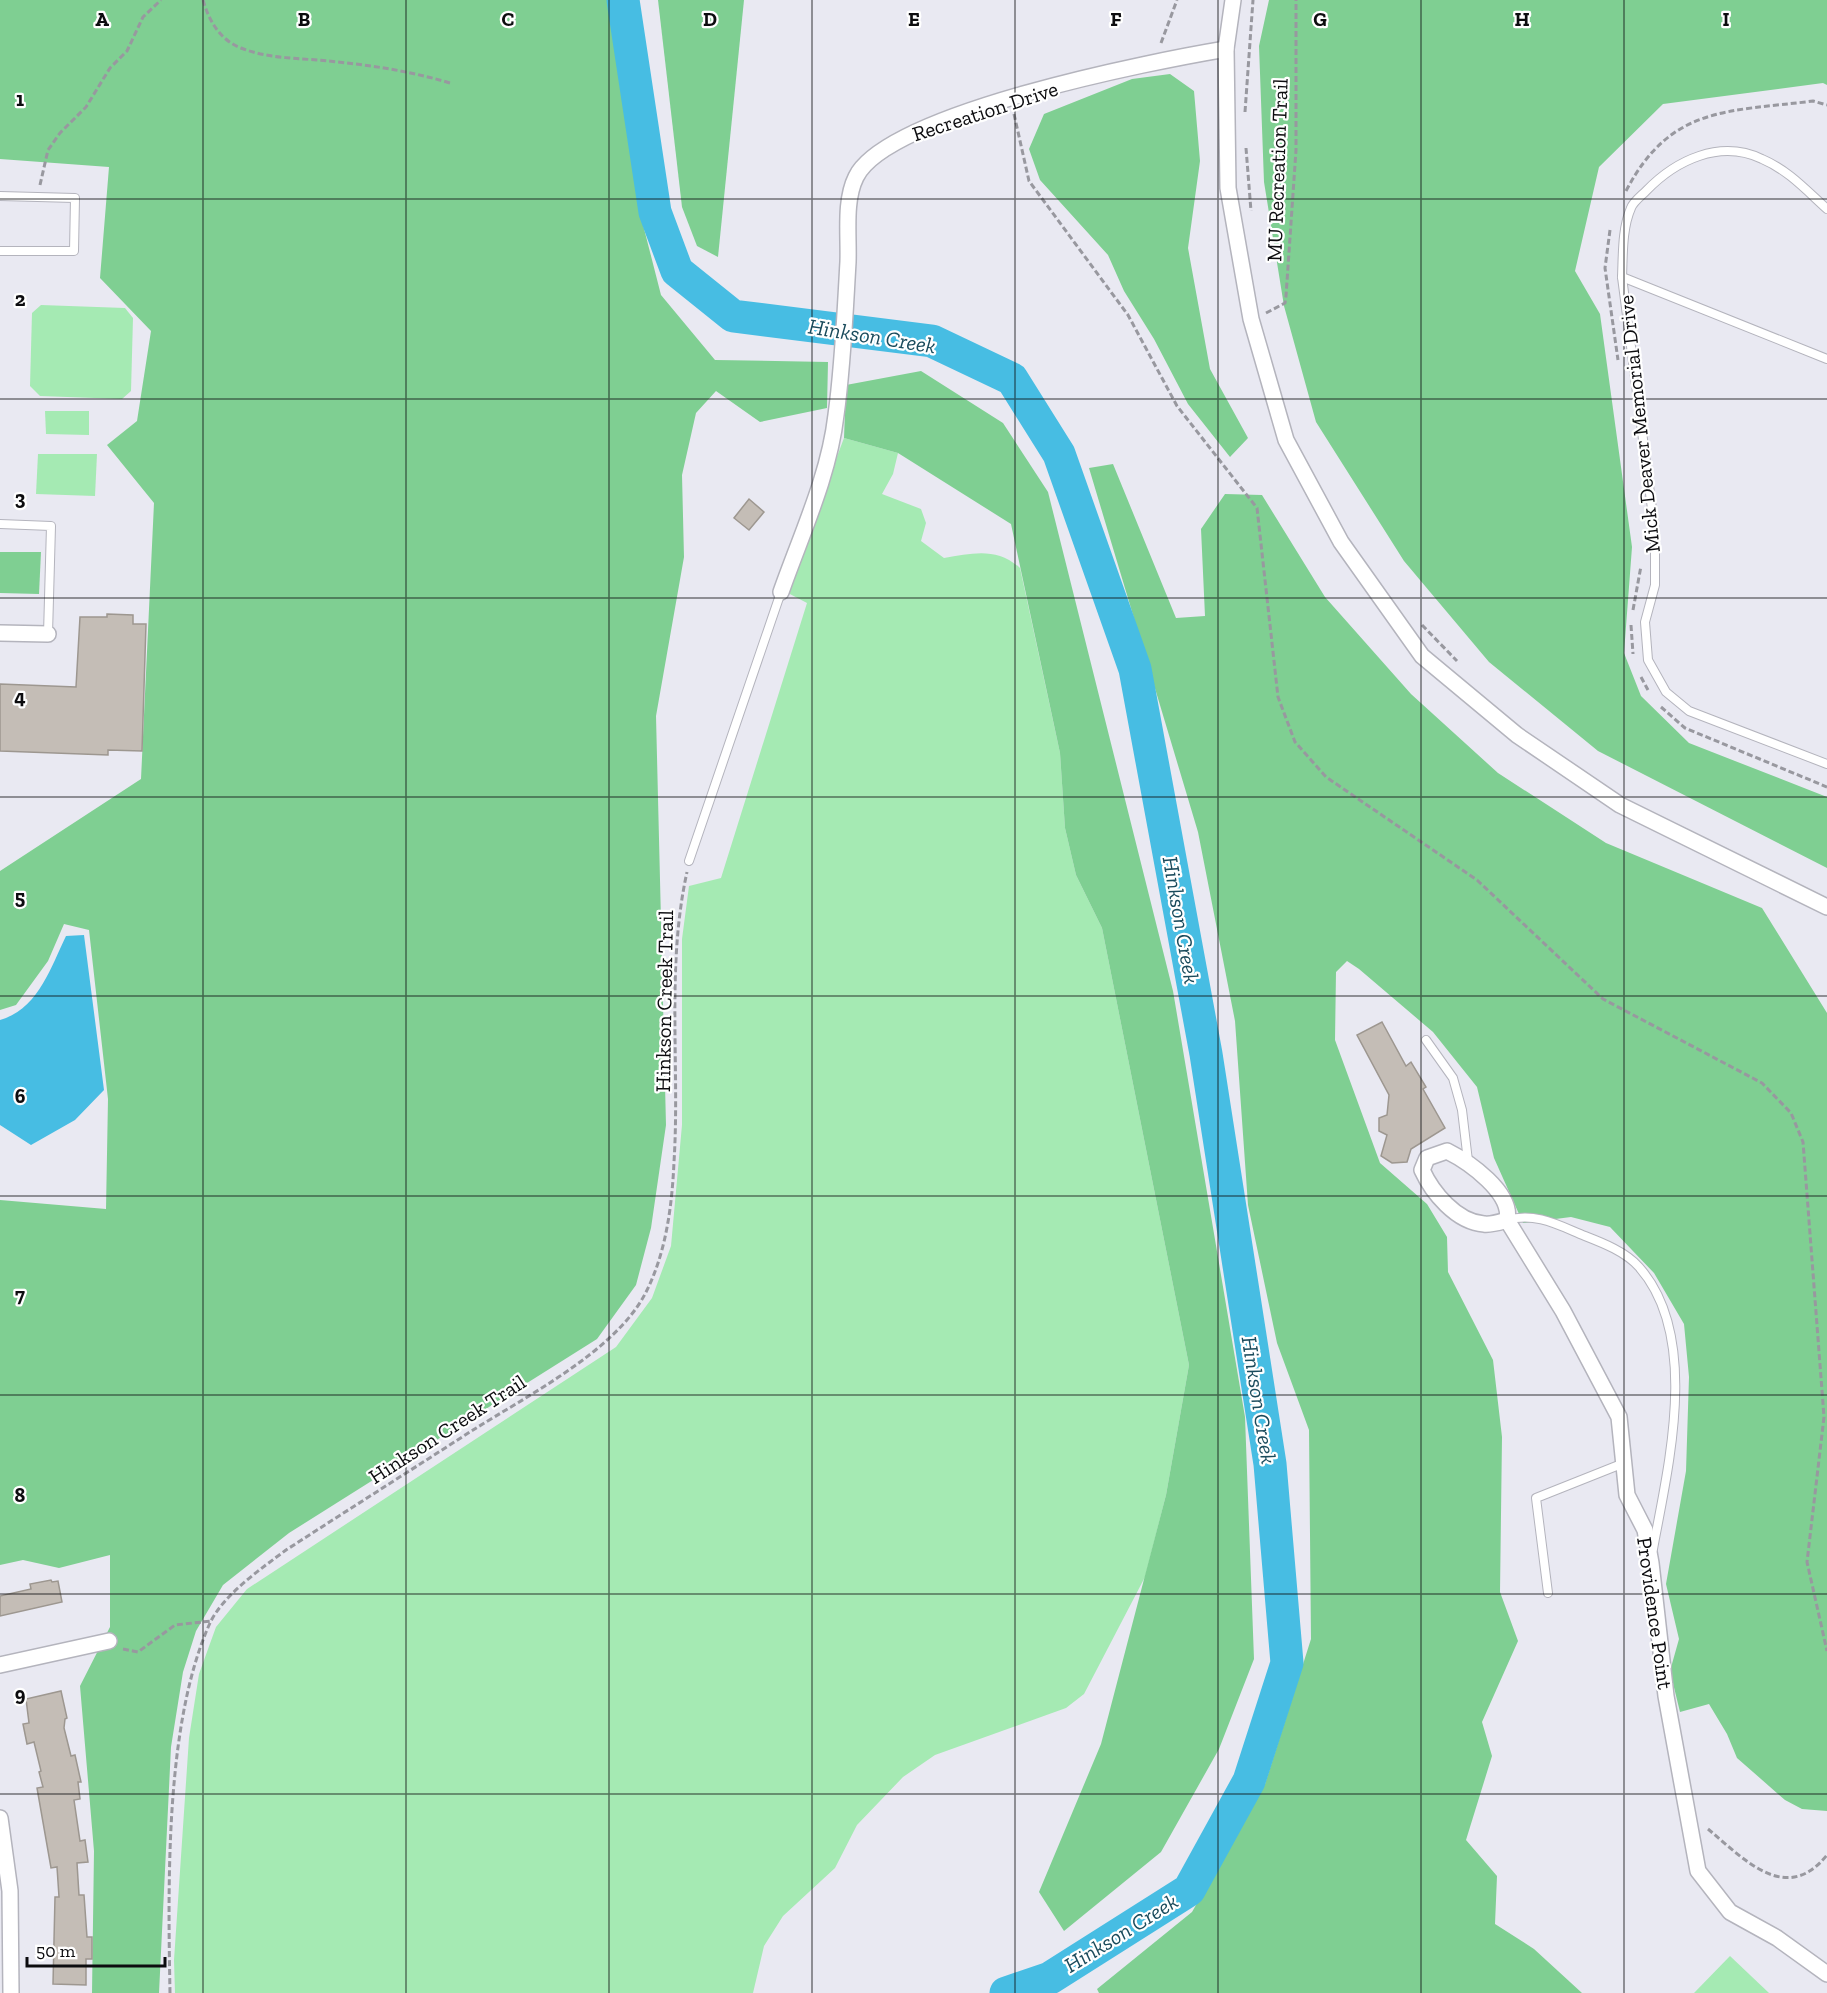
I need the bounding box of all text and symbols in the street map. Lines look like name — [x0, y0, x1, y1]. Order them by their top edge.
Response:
text: A — [95, 7, 109, 31]
text: B — [298, 7, 310, 31]
text: C — [502, 7, 515, 31]
text: D — [703, 7, 717, 31]
text: E — [908, 7, 920, 31]
text: F — [1110, 7, 1122, 31]
text: G — [1313, 7, 1327, 31]
text: H — [1514, 7, 1530, 31]
text: I — [1722, 7, 1730, 31]
street label: Recreation Drive — [909, 76, 1061, 146]
street label: MU Recreation Trail — [1261, 77, 1293, 262]
text: 1 — [16, 87, 24, 111]
text: 2 — [15, 287, 26, 311]
street label: Mick Deaver Memorial Drive — [1613, 294, 1665, 554]
water label: Hinkson Creek — [806, 313, 938, 359]
text: 3 — [15, 486, 26, 510]
text: 4 — [14, 685, 26, 709]
water label: Hinkson Creek — [1157, 854, 1206, 986]
text: 5 — [15, 885, 25, 909]
street label: Hinkson Creek Trail — [650, 909, 678, 1092]
text: 6 — [15, 1084, 26, 1108]
text: 7 — [15, 1283, 25, 1307]
water label: Hinkson Creek — [1236, 1334, 1282, 1466]
street label: Hinkson Creek Trail — [364, 1369, 530, 1489]
text: 8 — [15, 1483, 26, 1507]
street label: Providence Point — [1632, 1535, 1678, 1691]
text: 9 — [15, 1682, 26, 1706]
water label: Hinkson Creek — [1059, 1887, 1183, 1979]
scale bar — [27, 1930, 165, 1968]
text: 50 m — [36, 1940, 76, 1962]

